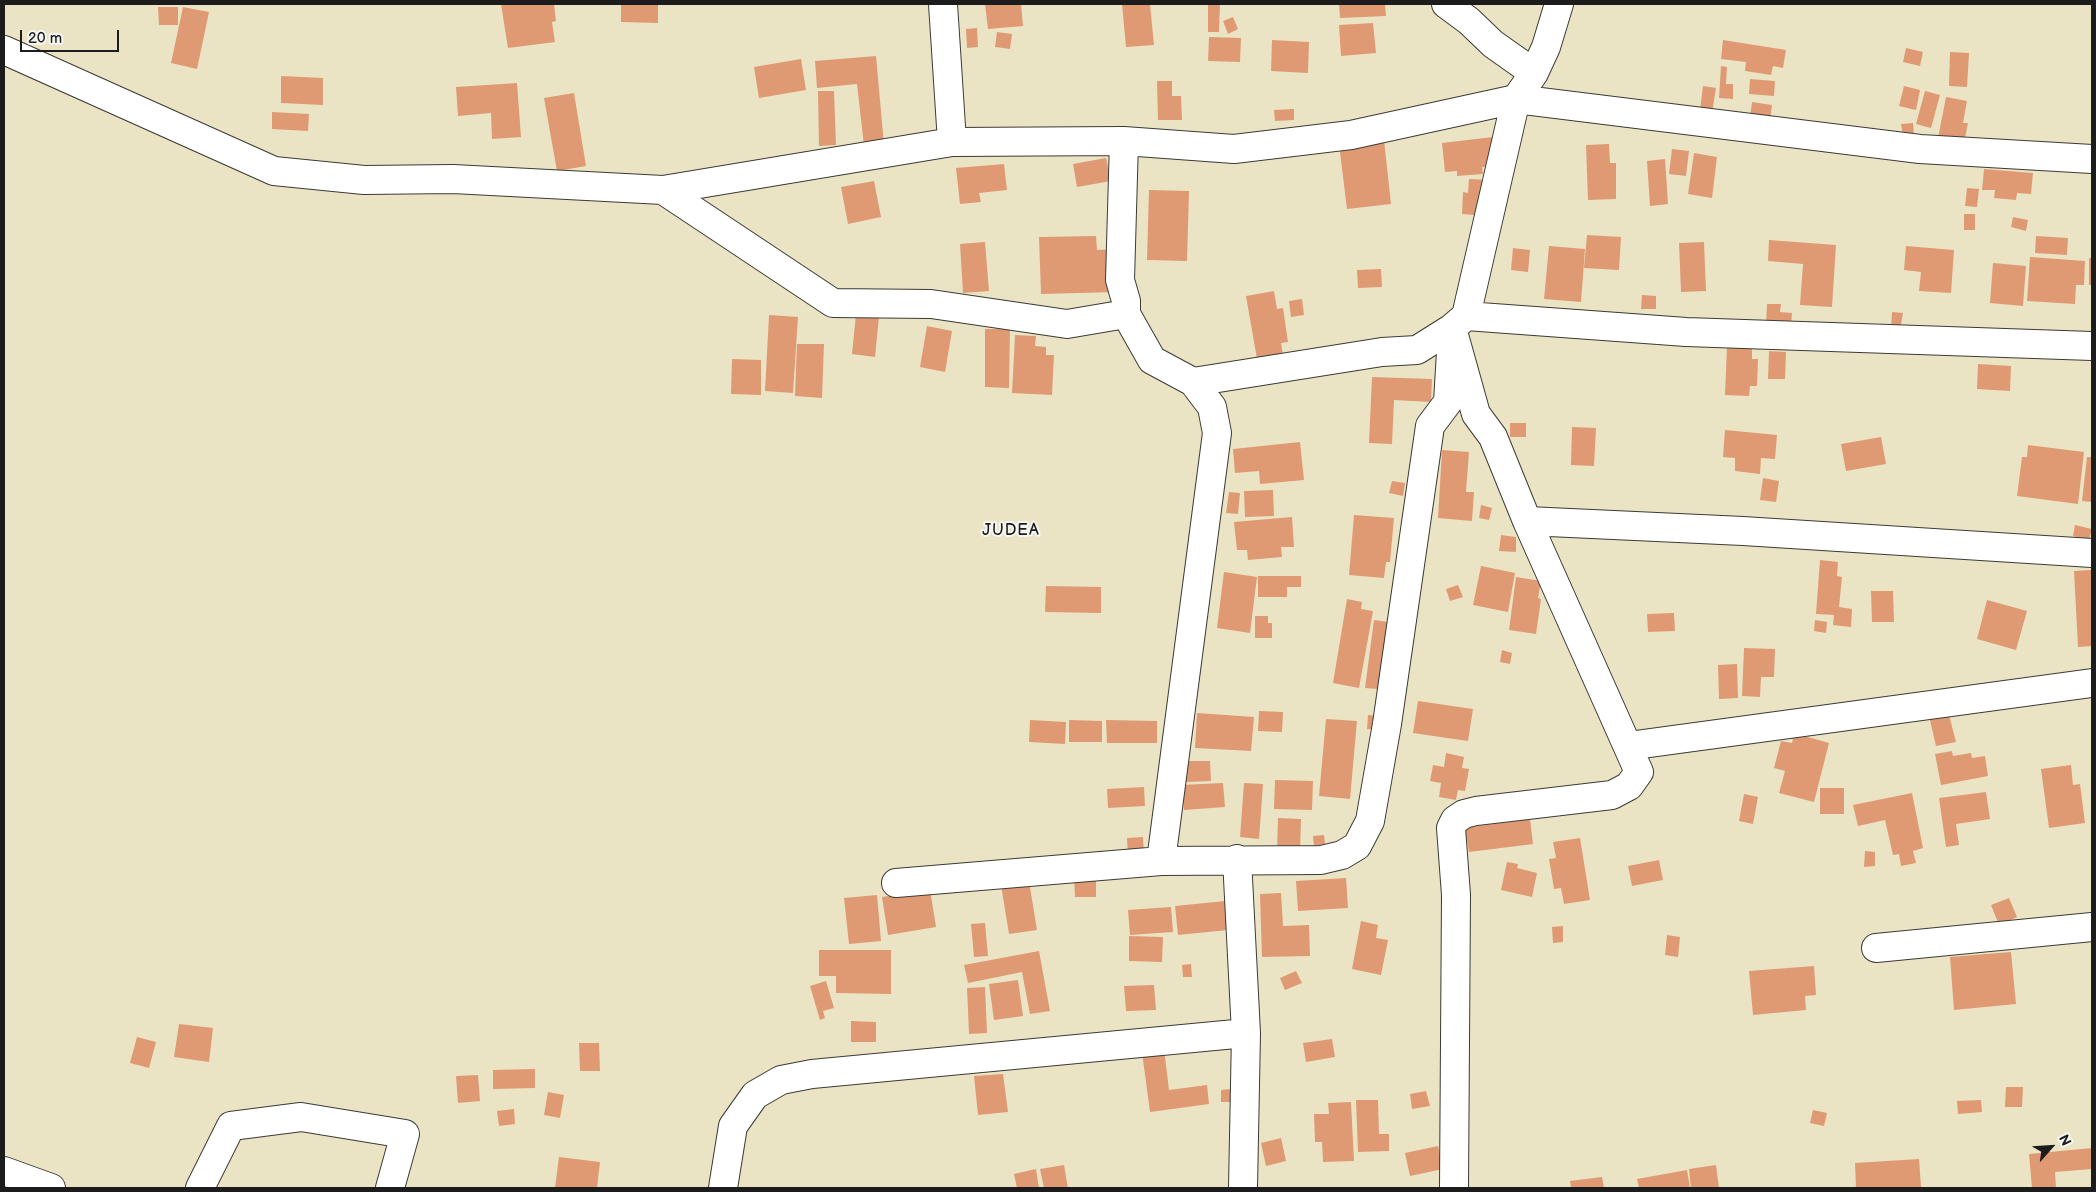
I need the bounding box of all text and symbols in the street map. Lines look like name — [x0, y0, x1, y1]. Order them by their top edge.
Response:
scale bar — [22, 20, 121, 52]
text: 20 m — [28, 29, 62, 48]
district label: JUDEA — [982, 521, 1040, 541]
north arrow — [2026, 1122, 2076, 1172]
text: N — [2055, 1132, 2075, 1149]

